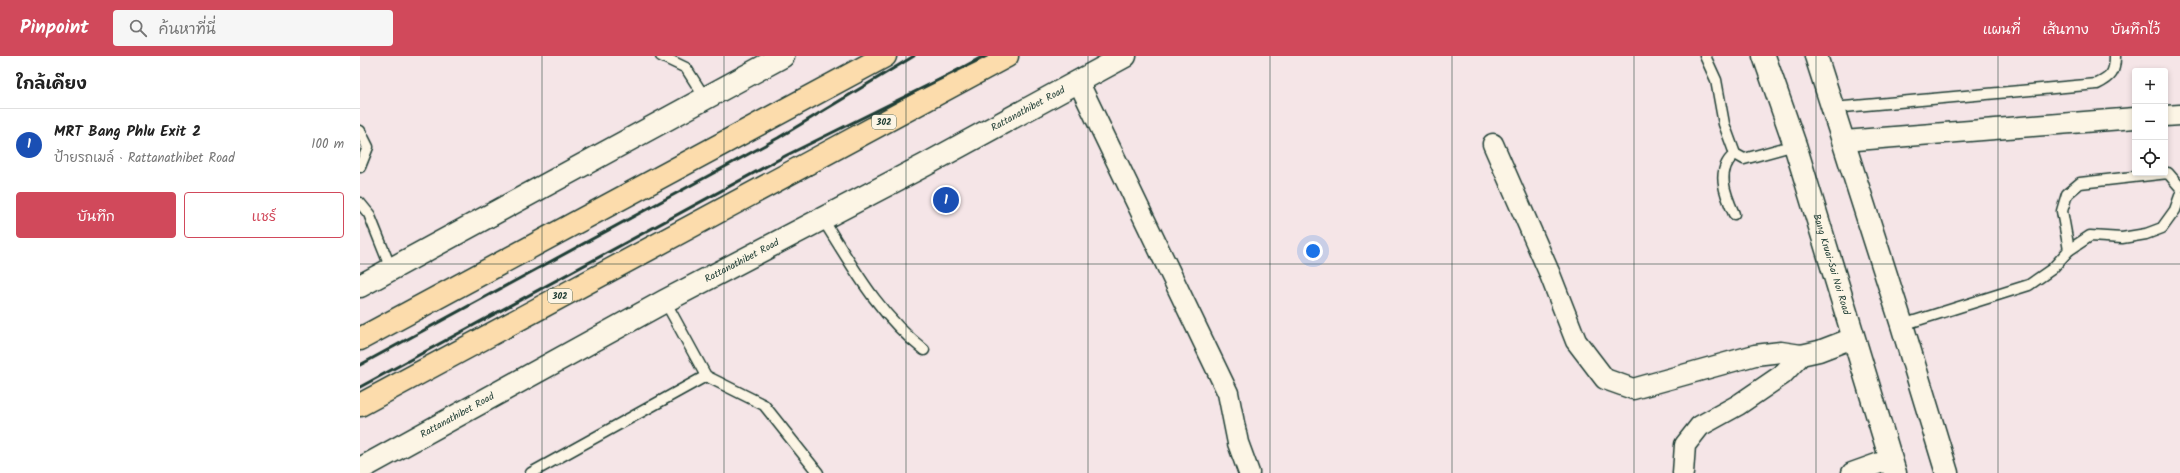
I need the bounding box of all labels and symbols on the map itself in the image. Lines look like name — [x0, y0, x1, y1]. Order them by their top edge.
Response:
street label: Rattanathibet Road — [988, 82, 1069, 136]
road number: 302 — [872, 115, 896, 129]
pin: 1 — [933, 185, 959, 215]
street label: Bang Kruai-Sai Noi Road — [1808, 212, 1855, 318]
street label: Rattanathibet Road — [702, 234, 783, 287]
your location — [1303, 241, 1323, 261]
road number: 302 — [548, 289, 572, 303]
street label: Rattanathibet Road — [417, 388, 498, 442]

